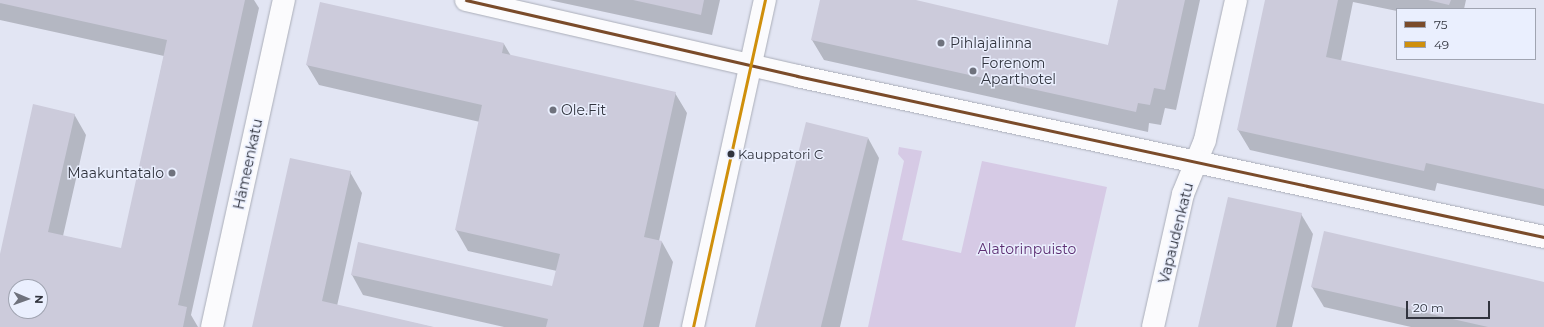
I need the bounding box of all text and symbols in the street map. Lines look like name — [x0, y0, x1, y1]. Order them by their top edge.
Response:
legend — [1396, 8, 1536, 60]
text: 75 — [1434, 17, 1448, 32]
place label: Pihlajalinna — [950, 35, 1032, 51]
marker: Pihlajalinna — [935, 37, 947, 49]
text: 49 — [1434, 37, 1449, 52]
place label: Forenom Aparthotel — [981, 55, 1056, 88]
marker: Forenom Aparthotel — [968, 66, 978, 76]
place label: Ole.Fit — [561, 102, 606, 118]
marker: Ole.Fit — [548, 105, 558, 115]
street label: Hämeenkatu — [230, 117, 266, 211]
place label: Kauppatori C — [738, 146, 823, 162]
marker: Kauppatori C — [726, 149, 736, 159]
place label: Maakuntatalo — [67, 165, 164, 181]
marker: Maakuntatalo — [167, 168, 177, 178]
street label: Vapaudenkatu — [1155, 181, 1197, 285]
park label: Alatorinpuisto — [978, 241, 1076, 257]
north arrow — [8, 279, 48, 319]
scale bar — [1408, 293, 1492, 319]
text: N — [32, 295, 46, 304]
text: 20 m — [1413, 300, 1444, 315]

